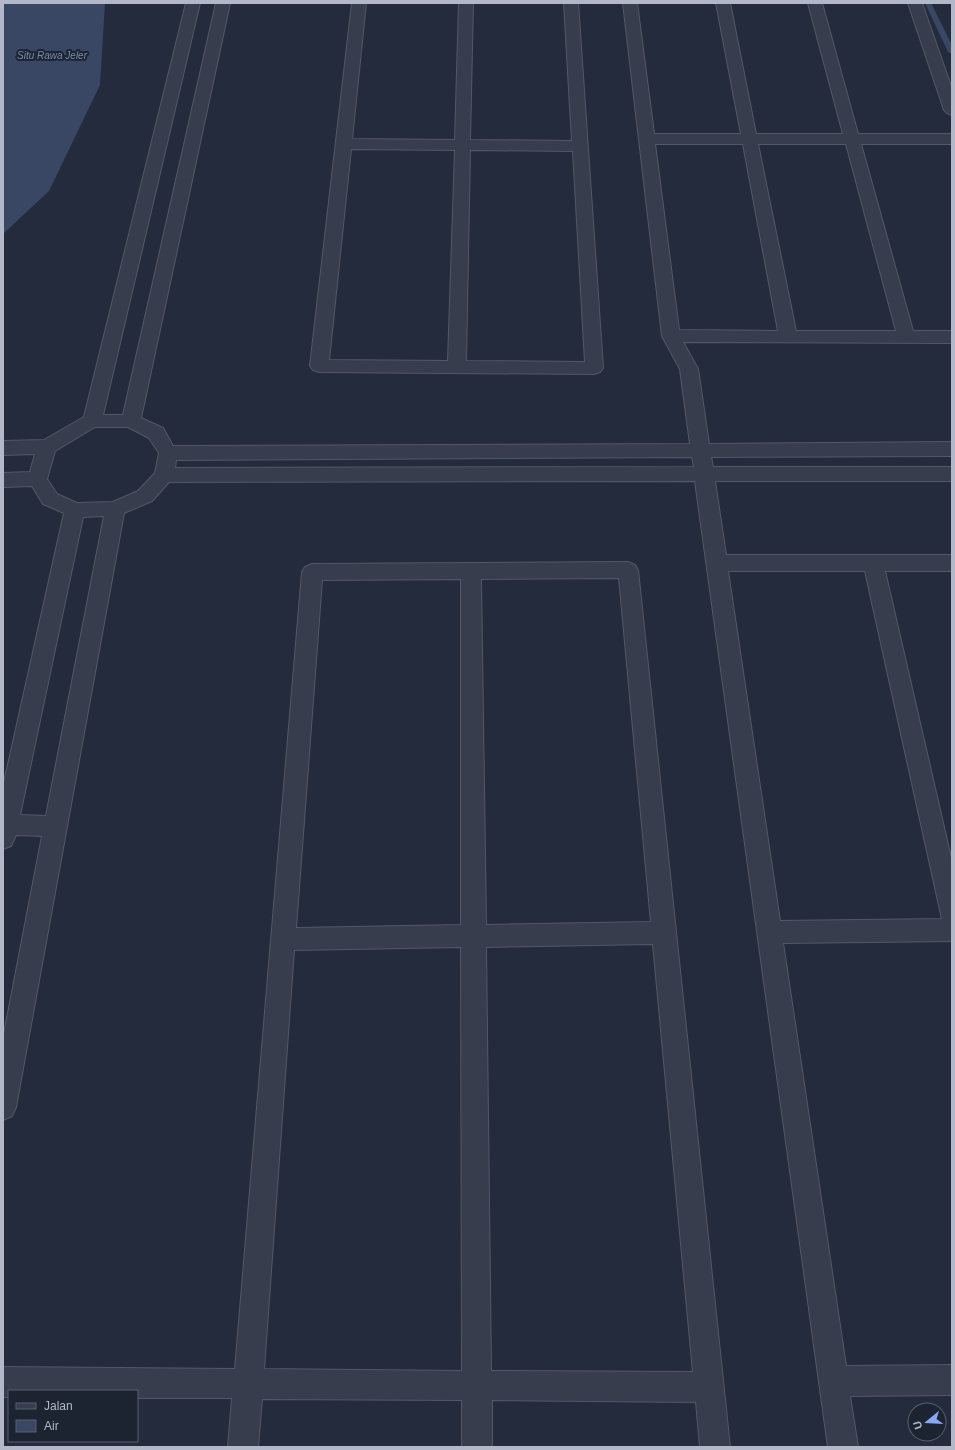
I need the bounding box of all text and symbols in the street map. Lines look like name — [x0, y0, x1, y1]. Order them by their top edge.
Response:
water label: Situ Rawa Jeler — [17, 50, 88, 61]
legend — [8, 1390, 138, 1442]
text: Jalan — [44, 1399, 73, 1413]
north arrow — [907, 1402, 947, 1442]
text: Air — [44, 1419, 59, 1433]
text: U — [911, 1419, 924, 1431]

